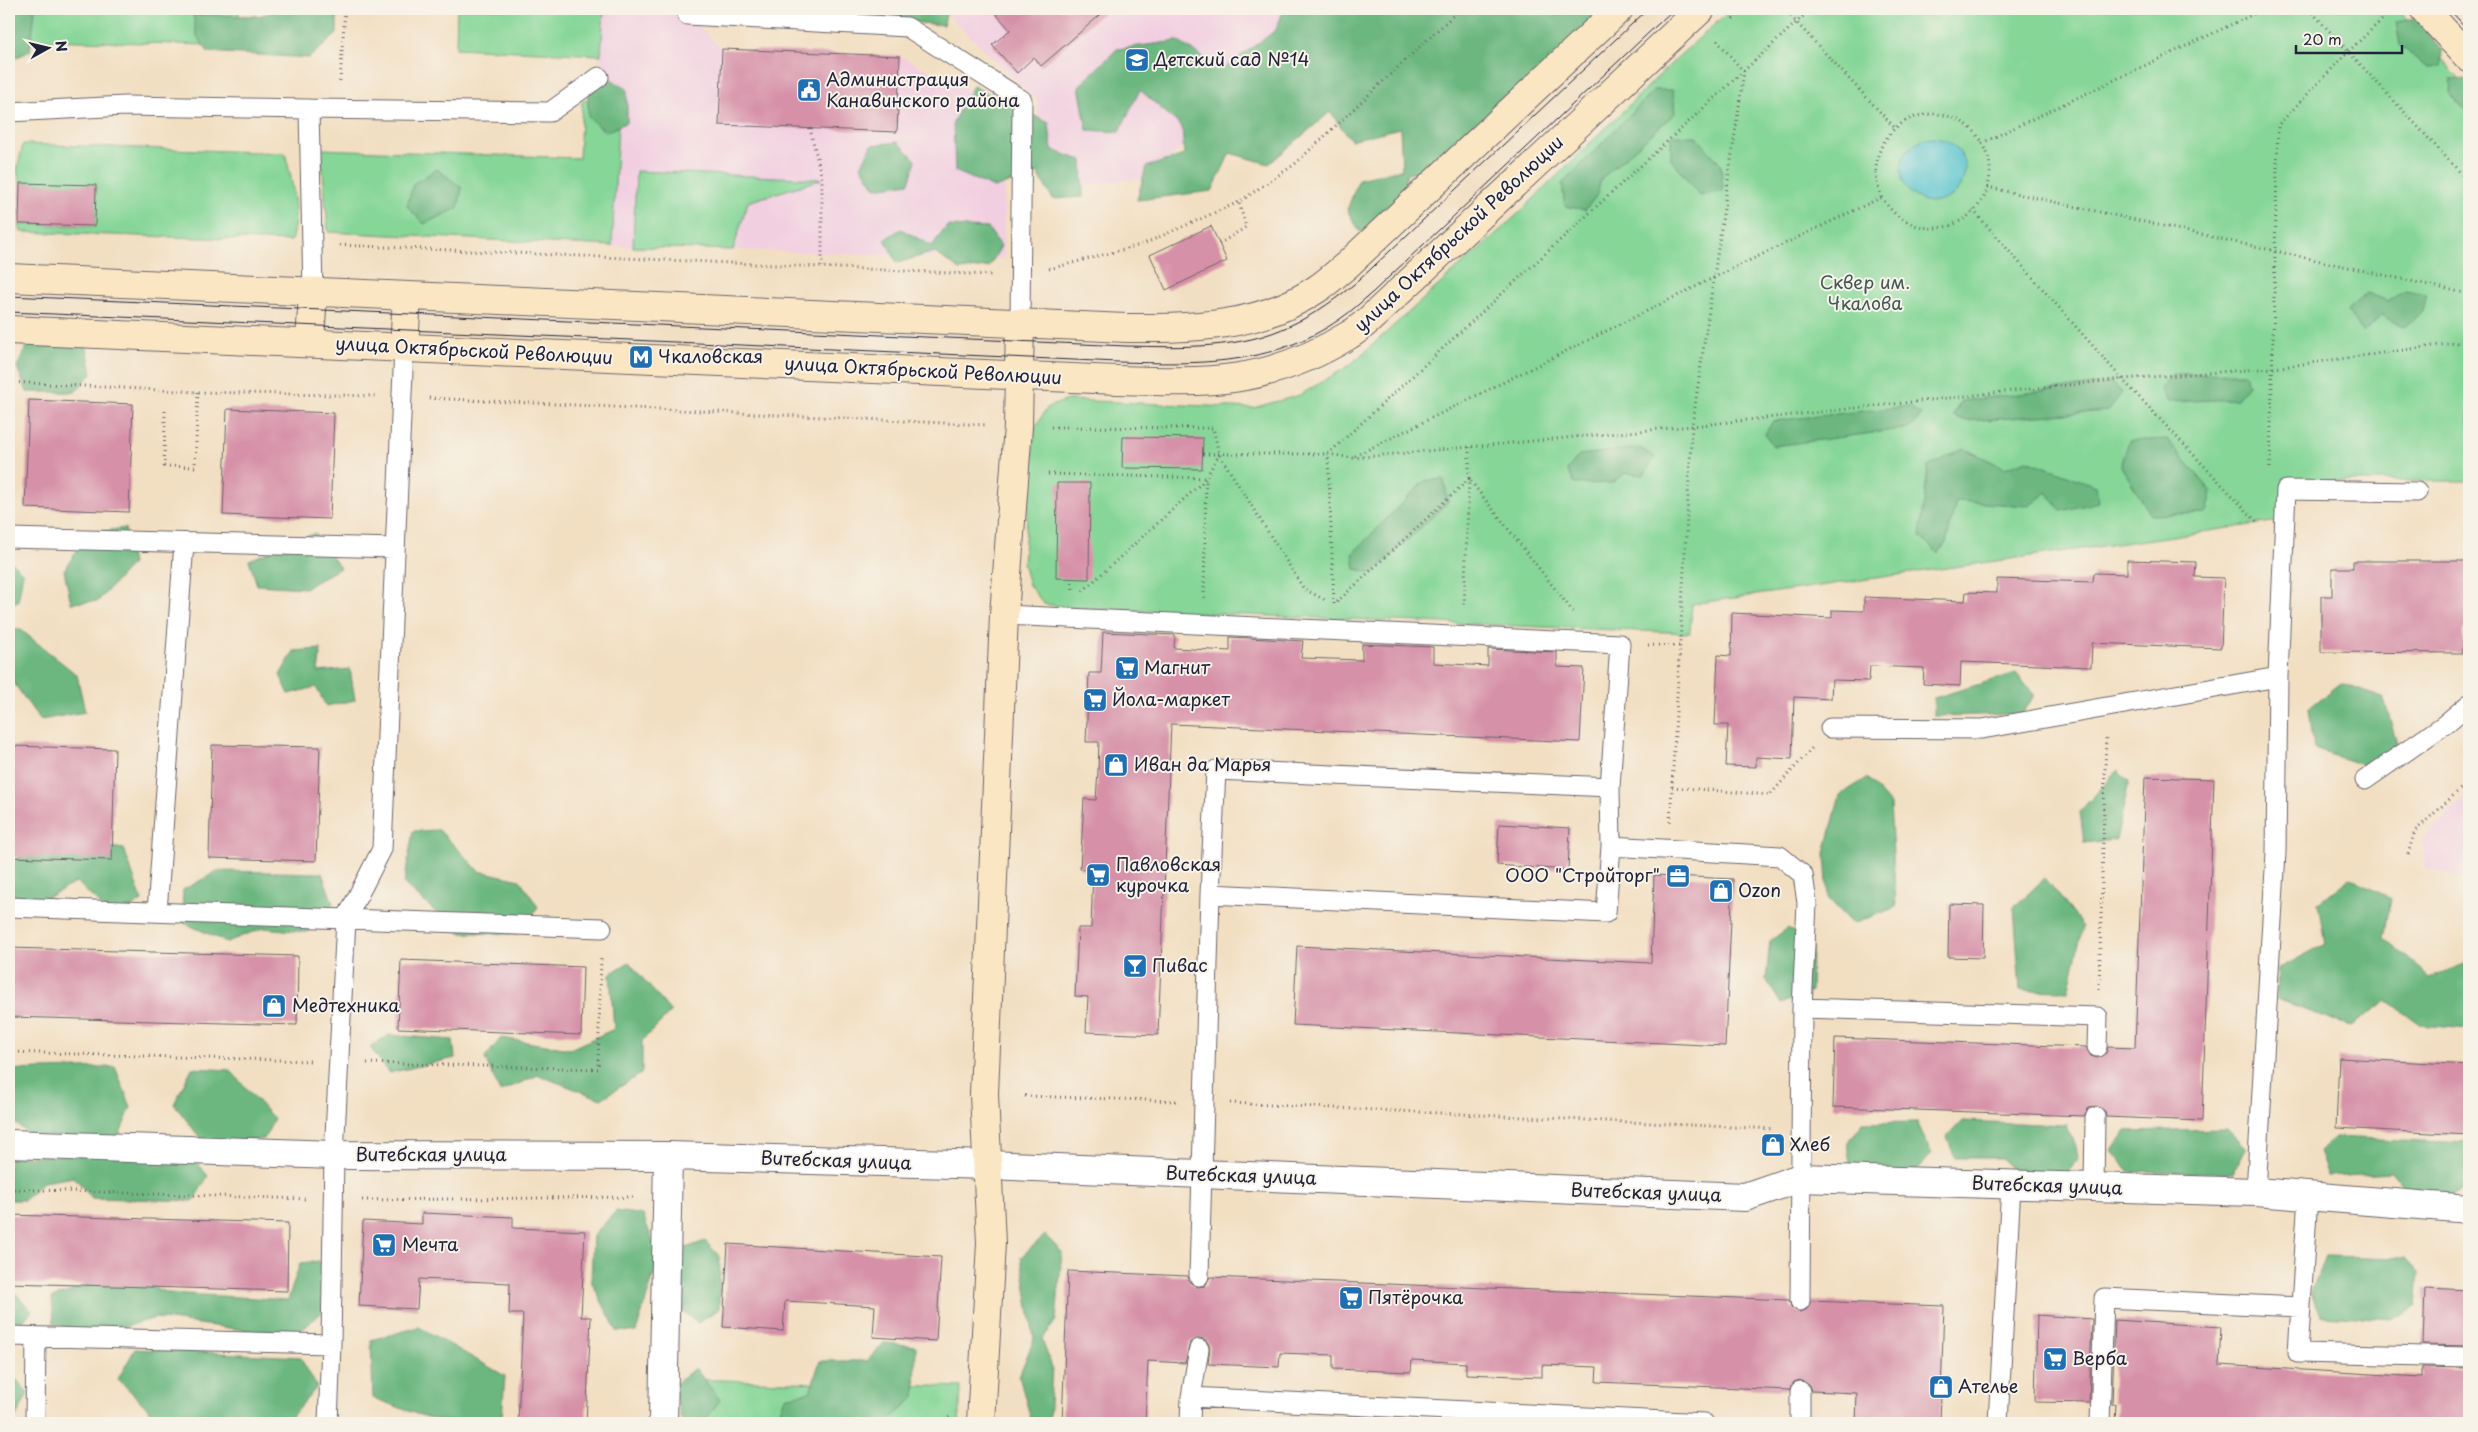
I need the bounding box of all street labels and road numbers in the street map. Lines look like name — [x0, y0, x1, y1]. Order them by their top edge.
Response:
street label: улица Октябрьской Революции — [1347, 128, 1569, 338]
street label: улица Октябрьской Революции — [335, 329, 614, 370]
street label: улица Октябрьской Революции — [784, 349, 1063, 390]
street label: Витебская улица — [356, 1140, 507, 1167]
street label: Витебская улица — [760, 1143, 913, 1176]
street label: Витебская улица — [1165, 1158, 1318, 1191]
street label: Витебская улица — [1971, 1168, 2124, 1201]
street label: Витебская улица — [1570, 1175, 1723, 1208]

